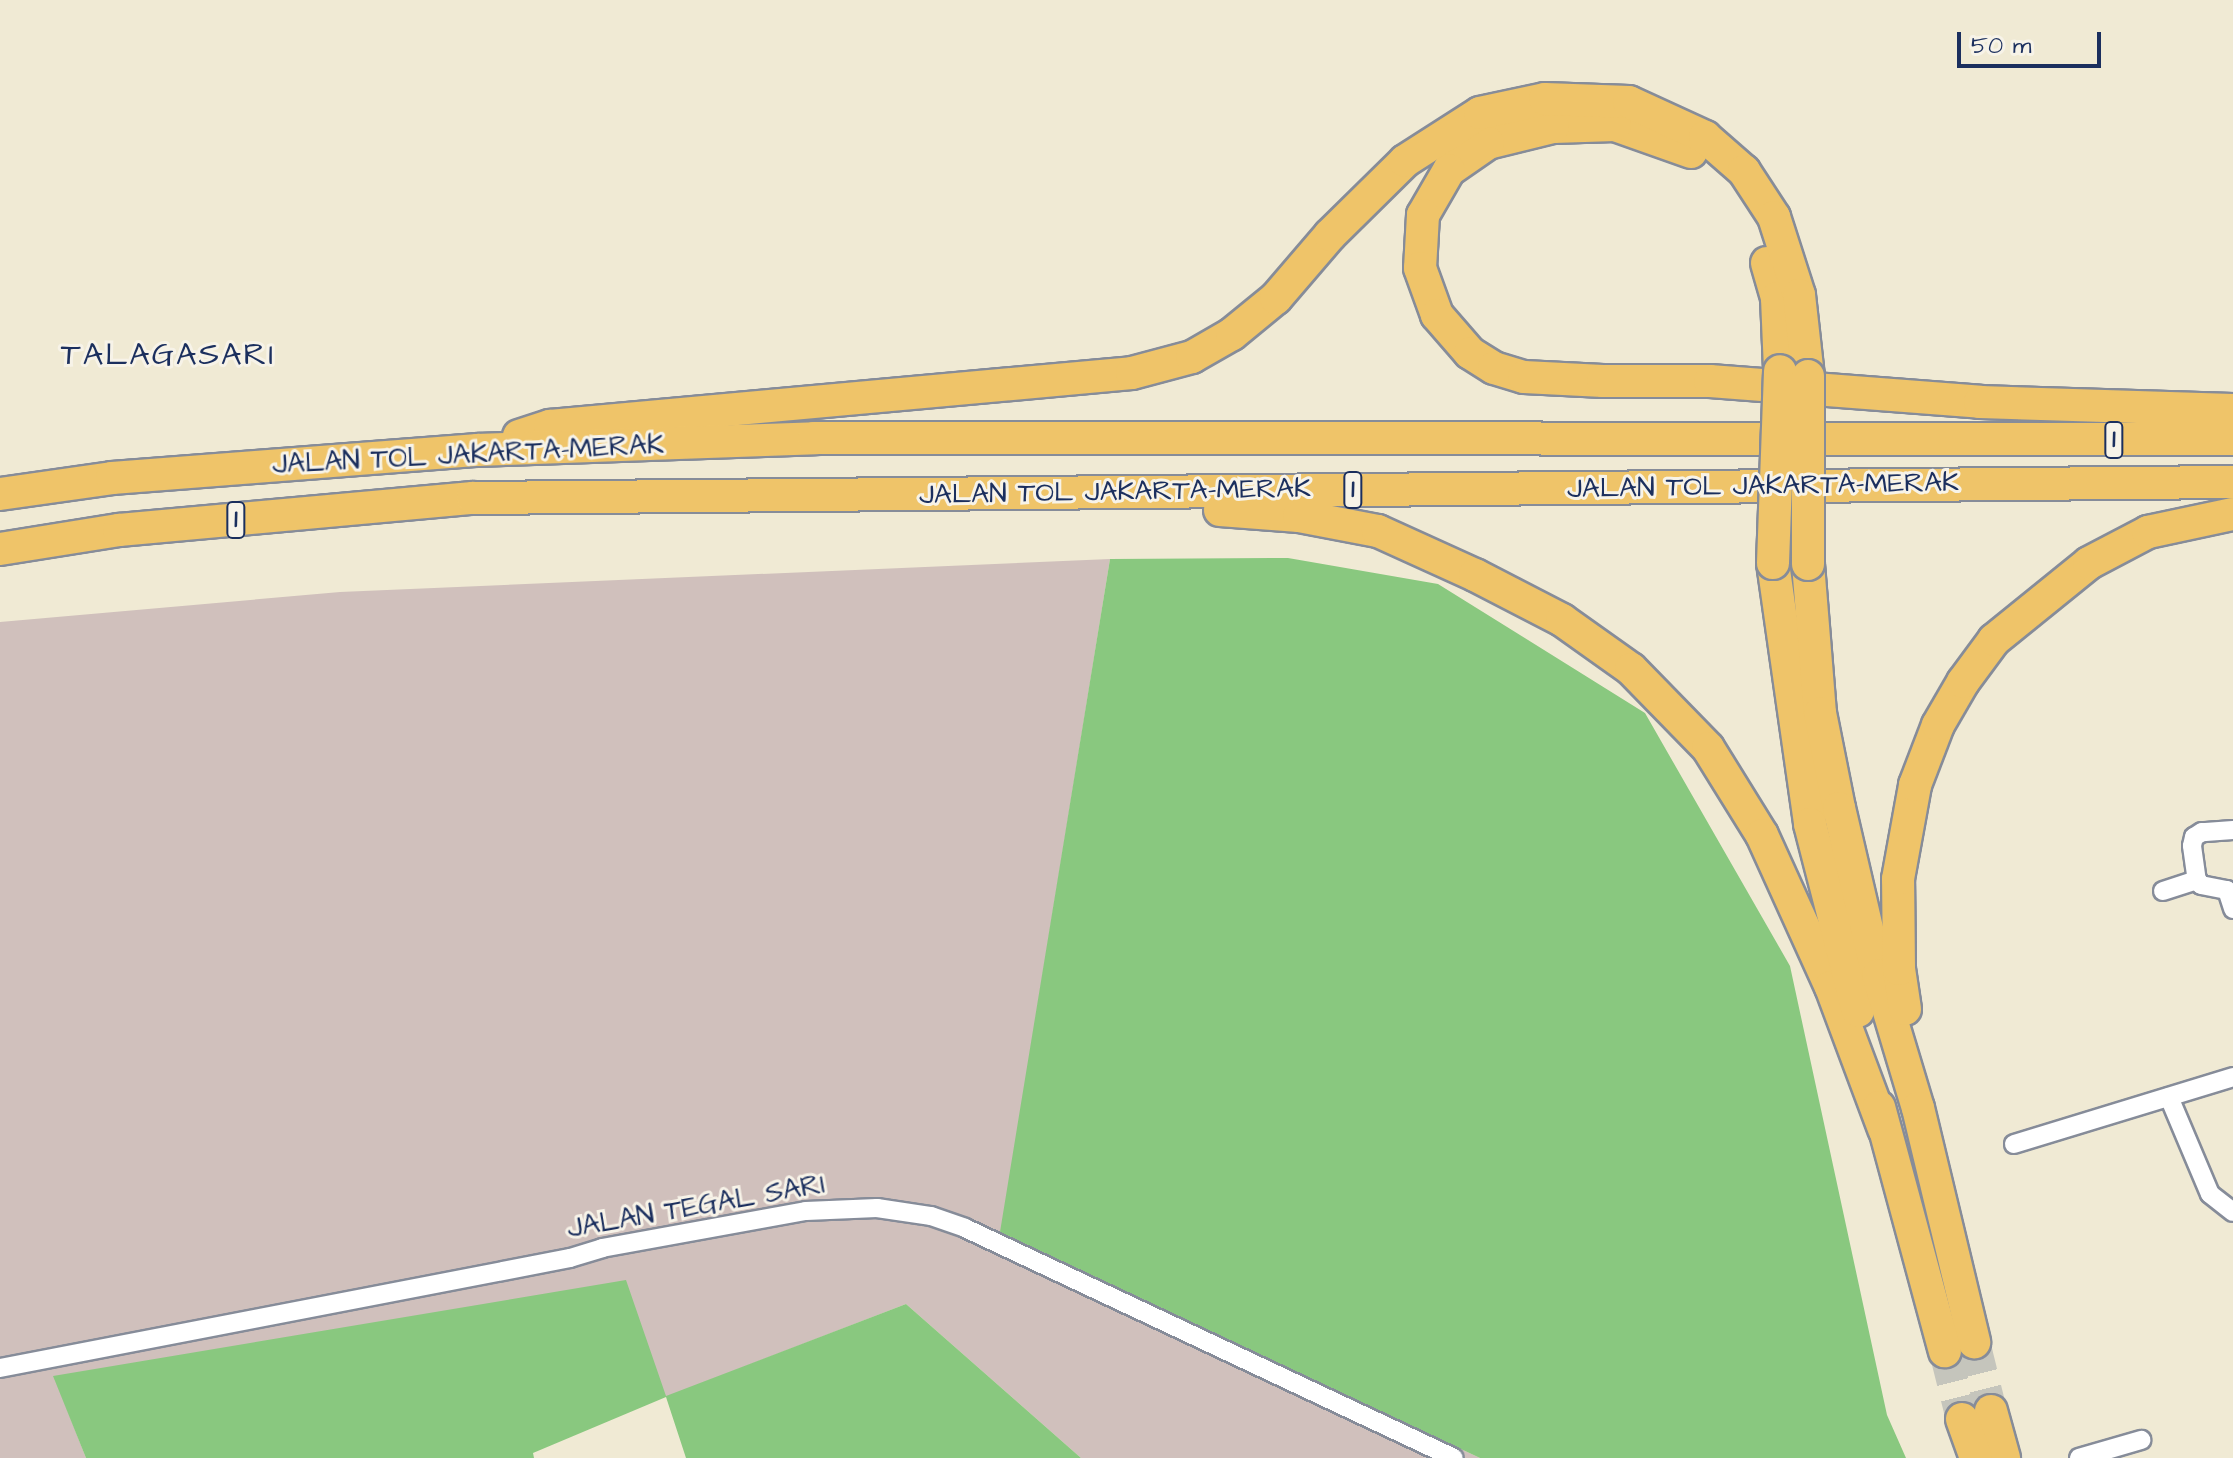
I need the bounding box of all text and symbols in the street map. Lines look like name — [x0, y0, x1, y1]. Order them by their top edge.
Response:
scale bar — [1961, 16, 2105, 66]
text: 50 m — [1971, 29, 2031, 63]
district label: TALAGASARI — [61, 336, 275, 374]
road number: 1 — [2104, 418, 2124, 462]
street label: JALAN TOL JAKARTA–MERAK — [271, 428, 665, 482]
street label: JALAN TOL JAKARTA–MERAK — [1567, 466, 1959, 506]
road number: 1 — [1343, 468, 1363, 512]
street label: JALAN TOL JAKARTA–MERAK — [919, 472, 1311, 512]
road number: 1 — [226, 498, 246, 542]
street label: JALAN TEGAL SARI — [565, 1168, 827, 1246]

